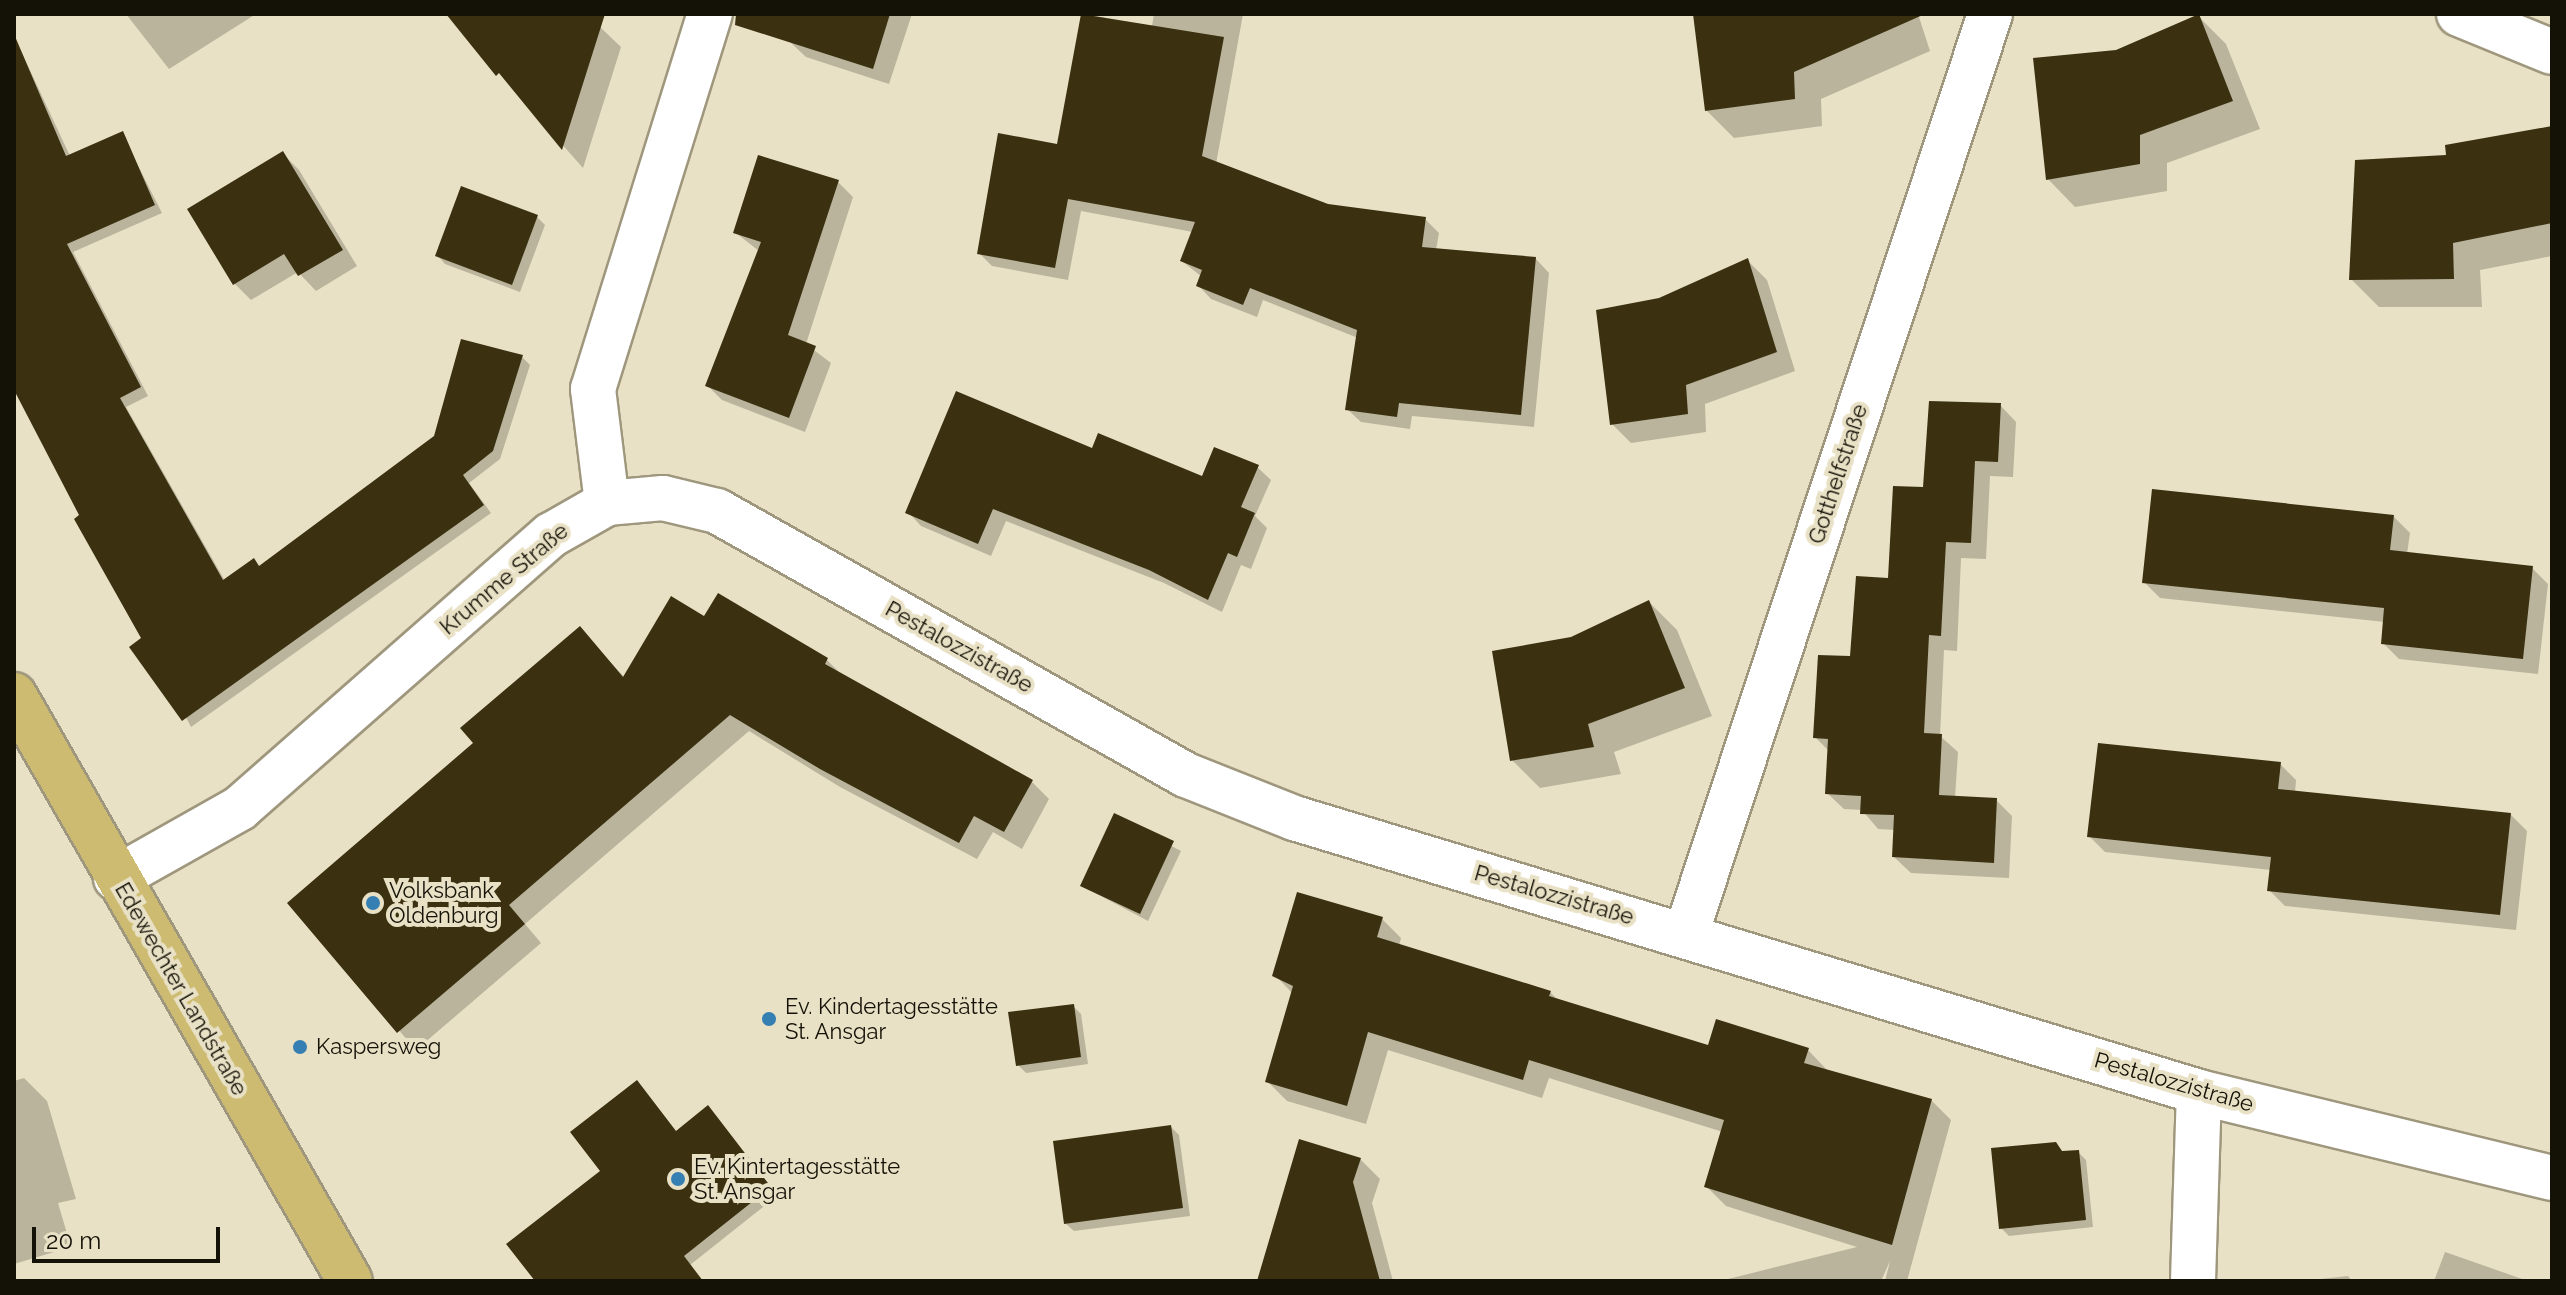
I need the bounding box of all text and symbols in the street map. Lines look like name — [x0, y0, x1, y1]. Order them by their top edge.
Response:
street label: Gotthelfstraße — [1803, 401, 1873, 547]
street label: Krumme Straße — [435, 518, 573, 640]
street label: Pestalozzistraße — [881, 596, 1037, 698]
street label: Pestalozzistraße — [1471, 860, 1637, 930]
place label: Volksbank Oldenburg — [389, 877, 499, 928]
street label: Edewechter Landstraße — [109, 878, 253, 1100]
marker: Volksbank Oldenburg — [364, 894, 382, 912]
place label: Ev. Kindertagesstätte St. Ansgar — [785, 993, 998, 1044]
marker: Ev. Kindertagesstätte St. Ansgar — [760, 1010, 778, 1028]
place label: Kaspersweg — [316, 1034, 441, 1060]
marker: Kaspersweg — [291, 1038, 309, 1056]
street label: Pestalozzistraße — [2091, 1047, 2257, 1117]
place label: Ev. Kintertagesstätte St. Ansgar — [694, 1153, 900, 1204]
marker: Ev. Kintertagesstätte St. Ansgar — [669, 1170, 687, 1188]
scale bar — [36, 1211, 224, 1261]
text: 20 m — [46, 1226, 101, 1255]

